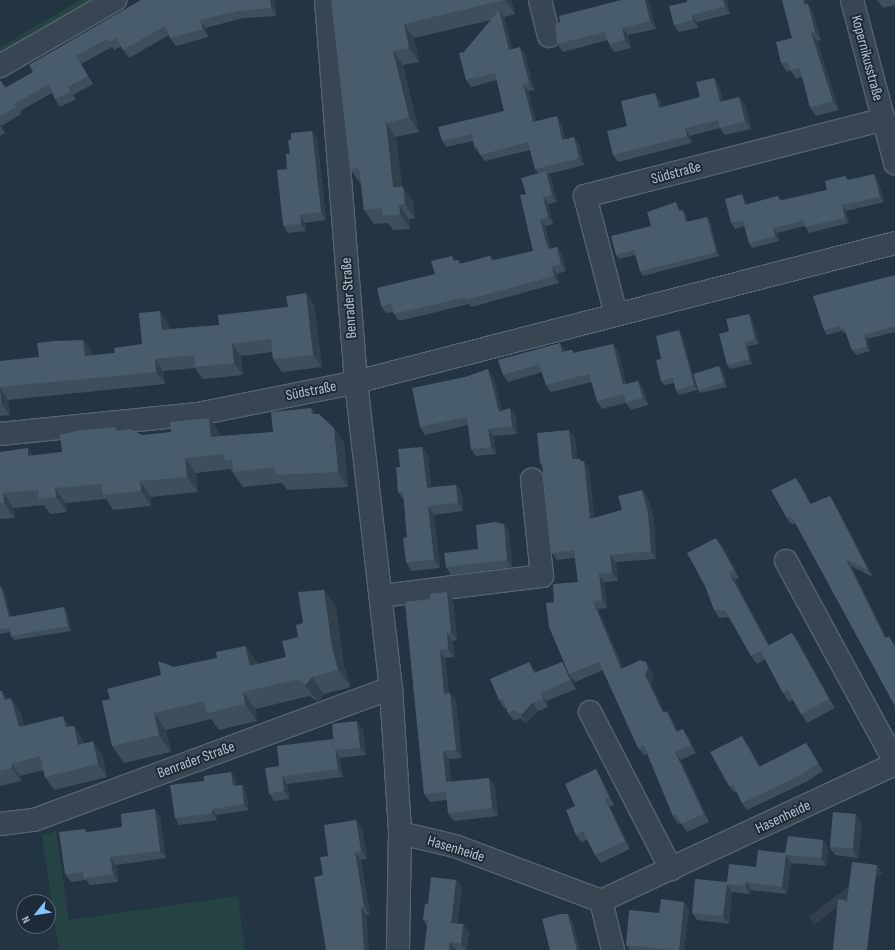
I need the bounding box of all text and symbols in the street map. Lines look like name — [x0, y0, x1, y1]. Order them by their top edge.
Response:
street label: Kopernikusstraße — [847, 13, 887, 103]
street label: Südstraße — [649, 158, 703, 188]
street label: Benrader Straße — [337, 257, 361, 339]
street label: Südstraße — [284, 377, 338, 405]
street label: Benrader Straße — [155, 738, 237, 782]
street label: Hasenheide — [753, 796, 813, 838]
street label: Hasenheide — [425, 832, 487, 866]
north arrow — [16, 894, 56, 934]
text: N — [19, 914, 33, 926]

